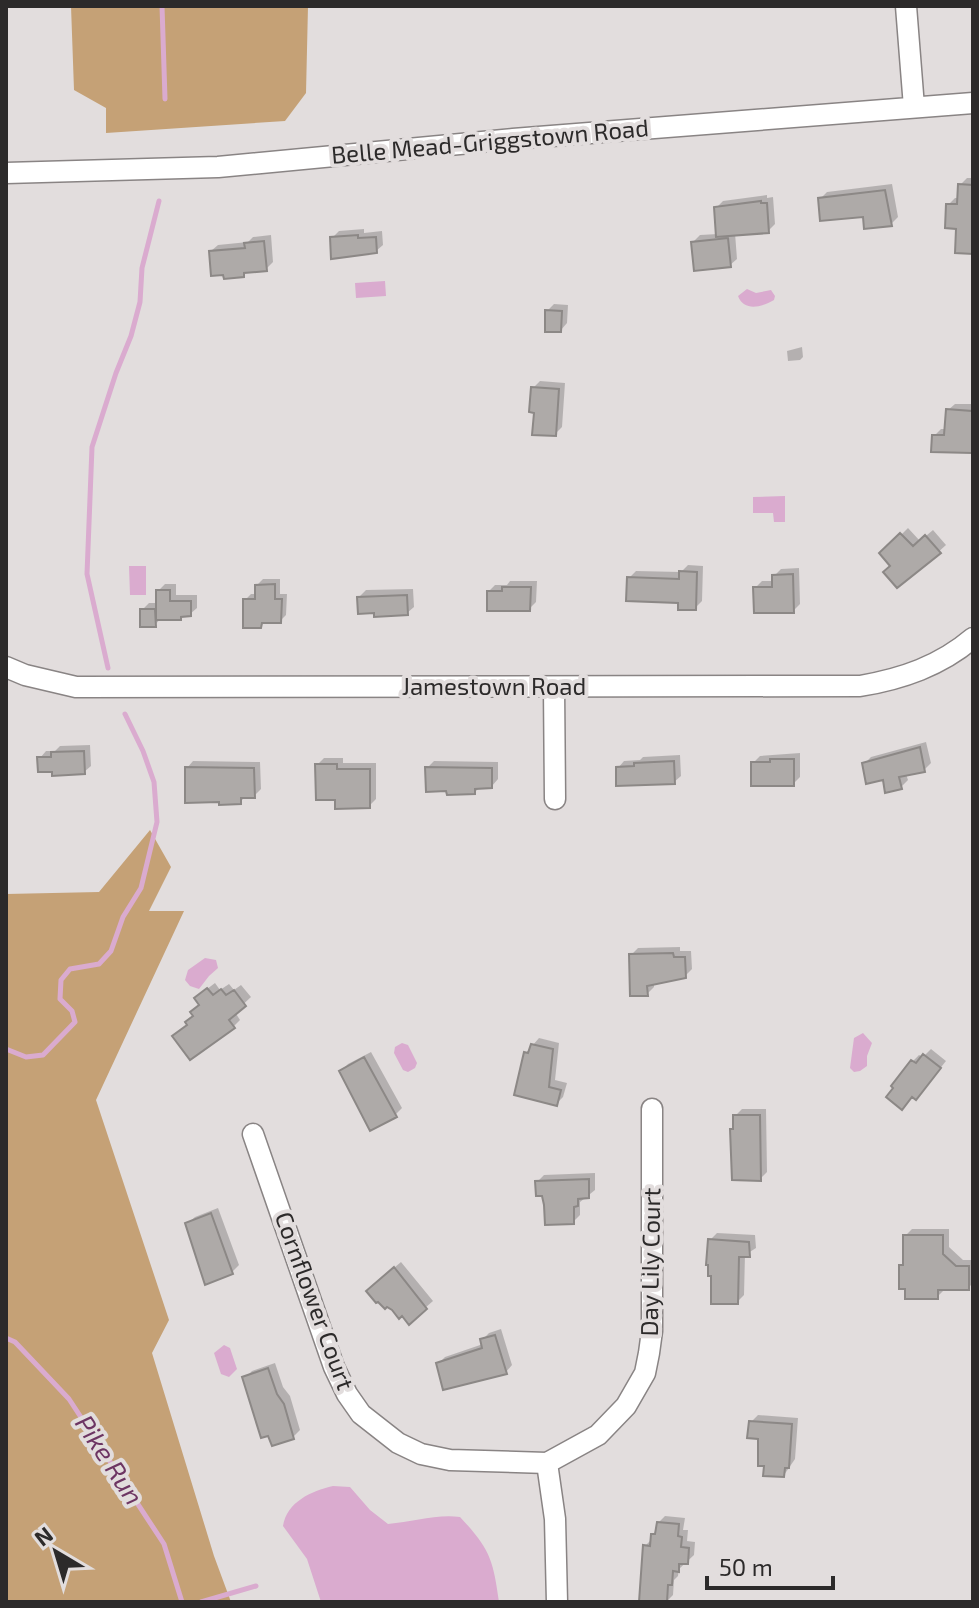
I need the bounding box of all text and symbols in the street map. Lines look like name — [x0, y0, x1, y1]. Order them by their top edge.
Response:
street label: Belle Mead-Griggstown Road — [330, 112, 650, 169]
street label: Jamestown Road — [402, 671, 586, 700]
street label: Day Lily Court — [634, 1187, 665, 1337]
street label: Cornflower Court — [270, 1208, 361, 1393]
water label: Pike Run — [70, 1409, 151, 1510]
north arrow — [16, 1512, 96, 1592]
text: N — [29, 1520, 57, 1551]
scale bar — [707, 1540, 833, 1590]
text: 50 m — [719, 1552, 773, 1581]

